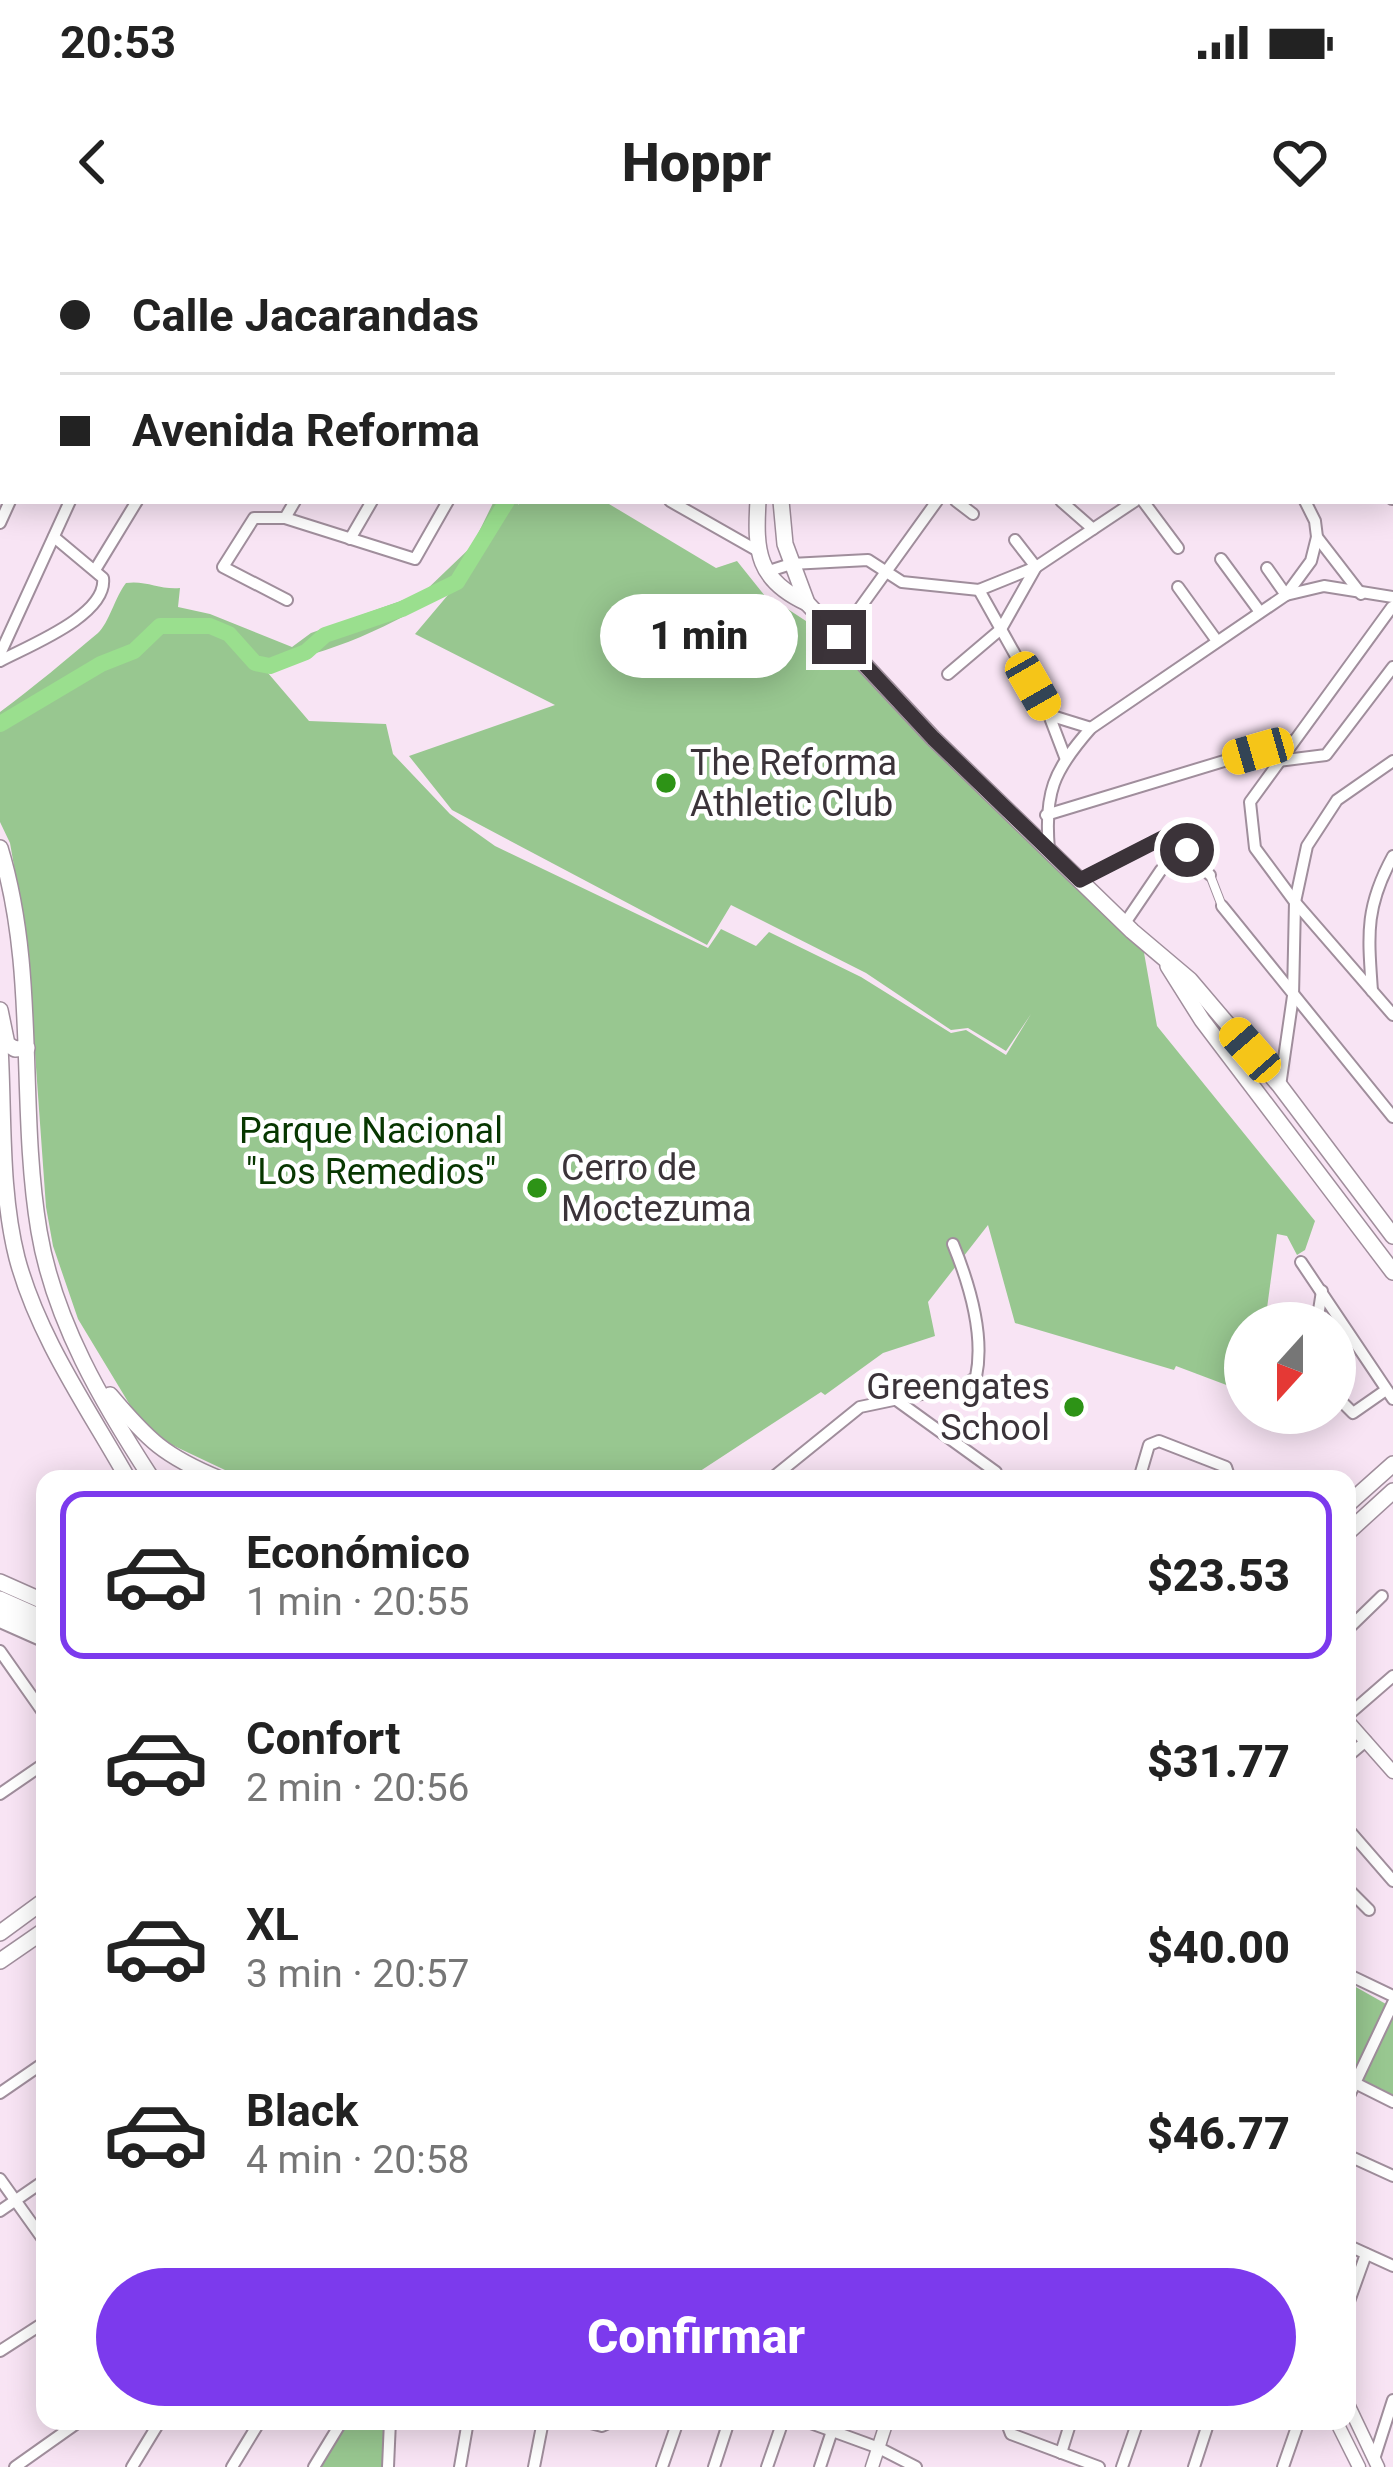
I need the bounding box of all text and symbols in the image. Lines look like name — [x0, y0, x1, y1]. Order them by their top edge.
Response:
text: 20:53 — [60, 16, 176, 69]
icon: back — [60, 129, 126, 195]
icon: heart — [1267, 129, 1333, 195]
text: Hoppr — [622, 131, 771, 194]
text: Calle Jacarandas — [132, 289, 479, 342]
text: Avenida Reforma — [132, 404, 480, 457]
callout: 1 min — [599, 595, 797, 679]
route end — [812, 610, 866, 664]
text: 1 min — [650, 613, 748, 659]
car — [999, 646, 1067, 726]
car — [1218, 724, 1298, 778]
place label: The Reforma Athletic Club — [690, 742, 897, 825]
marker: The Reforma Athletic Club — [653, 770, 679, 796]
route start — [1160, 823, 1214, 877]
car — [1213, 1011, 1287, 1089]
park label: Parque Nacional "Los Remedios" — [239, 1110, 503, 1193]
place label: Cerro de Moctezuma — [561, 1147, 752, 1230]
marker: Cerro de Moctezuma — [524, 1175, 550, 1201]
north arrow — [1224, 1302, 1356, 1434]
map controls — [1224, 1302, 1356, 1434]
place label: Greengates School — [866, 1366, 1050, 1449]
marker: Greengates School — [1061, 1394, 1087, 1420]
icon: car — [102, 1521, 210, 1629]
text: Económico — [246, 1526, 470, 1579]
text: $23.53 — [1147, 1549, 1290, 1602]
text: 1 min · 20:55 — [246, 1579, 469, 1625]
icon: car — [102, 1707, 210, 1815]
text: Confort — [246, 1712, 400, 1765]
text: $31.77 — [1147, 1735, 1290, 1788]
text: 2 min · 20:56 — [246, 1765, 469, 1811]
icon: car — [102, 1893, 210, 2001]
text: XL — [246, 1898, 299, 1951]
text: $40.00 — [1147, 1921, 1290, 1974]
text: 3 min · 20:57 — [246, 1951, 469, 1997]
icon: car — [102, 2079, 210, 2187]
text: Black — [246, 2084, 358, 2137]
text: $46.77 — [1147, 2107, 1290, 2160]
text: 4 min · 20:58 — [246, 2137, 469, 2183]
button: Confirmar — [96, 2268, 1296, 2406]

